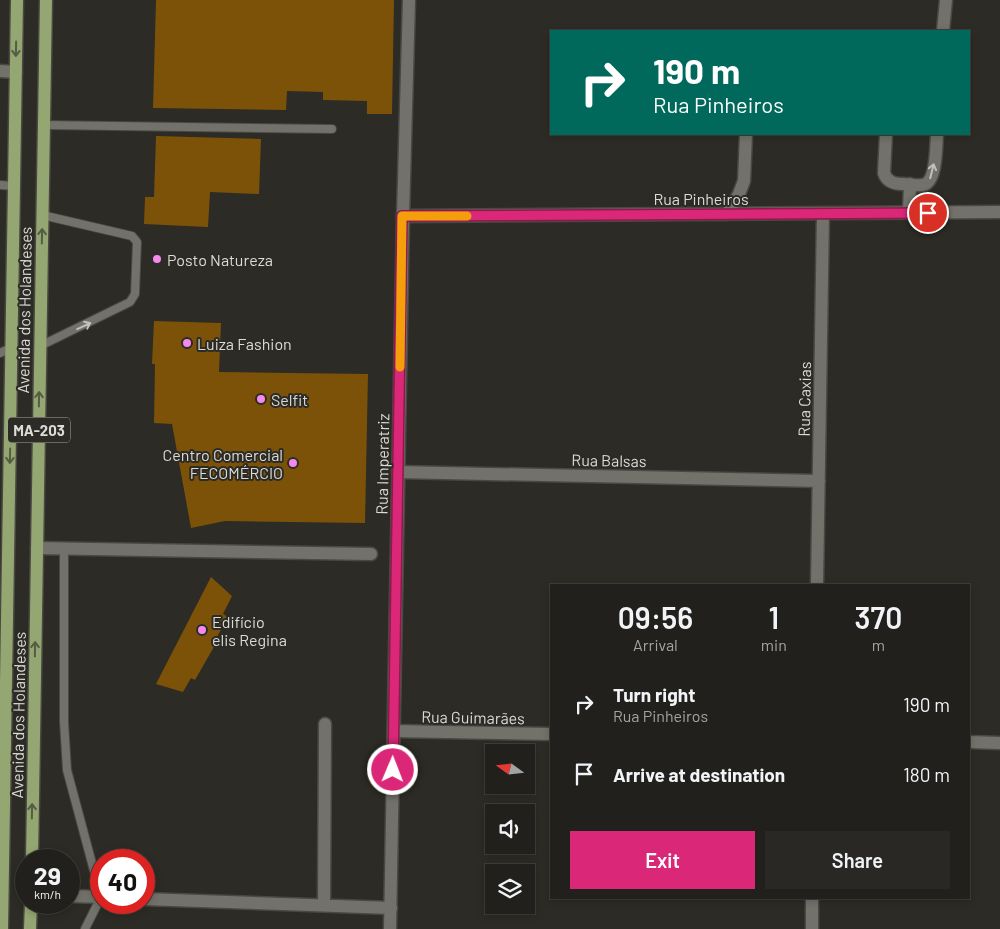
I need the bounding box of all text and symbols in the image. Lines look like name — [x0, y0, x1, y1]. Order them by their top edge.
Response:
one-way arrow — [11, 40, 21, 56]
text: 190 m — [653, 49, 740, 91]
icon: right — [570, 50, 635, 115]
text: Rua Pinheiros — [653, 91, 784, 117]
one-way arrow — [928, 164, 937, 180]
street label: Rua Pinheiros — [653, 189, 749, 208]
pin — [907, 192, 949, 234]
icon: arrive — [914, 199, 942, 227]
street label: Avenida dos Holandeses — [13, 226, 35, 394]
one-way arrow — [37, 229, 47, 245]
place label: Posto Natureza — [167, 250, 273, 269]
marker: Posto Natureza — [151, 253, 163, 265]
one-way arrow — [76, 320, 91, 330]
place label: Luiza Fashion — [197, 334, 292, 353]
marker: Luiza Fashion — [181, 337, 193, 349]
street label: Rua Caxias — [794, 361, 814, 437]
place label: Selfit — [271, 390, 308, 409]
one-way arrow — [34, 391, 44, 408]
marker: Selfit — [255, 393, 267, 405]
street label: Rua Imperatriz — [372, 413, 392, 515]
road number: MA-203 — [8, 418, 70, 442]
place label: Centro Comercial FECOMÉRCIO — [163, 445, 283, 482]
one-way arrow — [5, 448, 14, 464]
street label: Rua Balsas — [571, 450, 647, 470]
marker: Centro Comercial FECOMÉRCIO — [287, 457, 299, 469]
text: 09:56 — [618, 599, 693, 635]
text: 1 — [769, 599, 779, 635]
text: 370 — [855, 599, 902, 635]
place label: Edifício elis Regina — [212, 612, 287, 649]
marker: Edifício elis Regina — [196, 624, 208, 636]
street label: Avenida dos Holandeses — [7, 631, 29, 799]
text: Arrival — [633, 635, 678, 654]
text: min — [761, 635, 787, 654]
text: m — [872, 635, 885, 654]
one-way arrow — [30, 641, 40, 658]
text: Turn right — [613, 683, 695, 706]
icon: right — [570, 690, 598, 718]
text: 190 m — [903, 693, 950, 716]
text: Rua Pinheiros — [613, 706, 708, 725]
street label: Rua Guimarães — [421, 707, 525, 727]
position arrow — [366, 743, 418, 795]
north arrow — [485, 744, 535, 794]
map controls — [485, 744, 535, 914]
icon: arrive — [570, 760, 598, 788]
text: Arrive at destination — [613, 763, 785, 786]
text: 180 m — [903, 763, 950, 786]
one-way arrow — [28, 804, 37, 820]
button: sound — [485, 804, 535, 854]
button: Exit — [570, 831, 755, 889]
button: Share — [765, 831, 950, 889]
speed limit sign: 40 — [90, 849, 155, 914]
text: 29 — [34, 860, 61, 890]
button: layers — [485, 864, 535, 914]
text: km/h — [34, 887, 61, 901]

